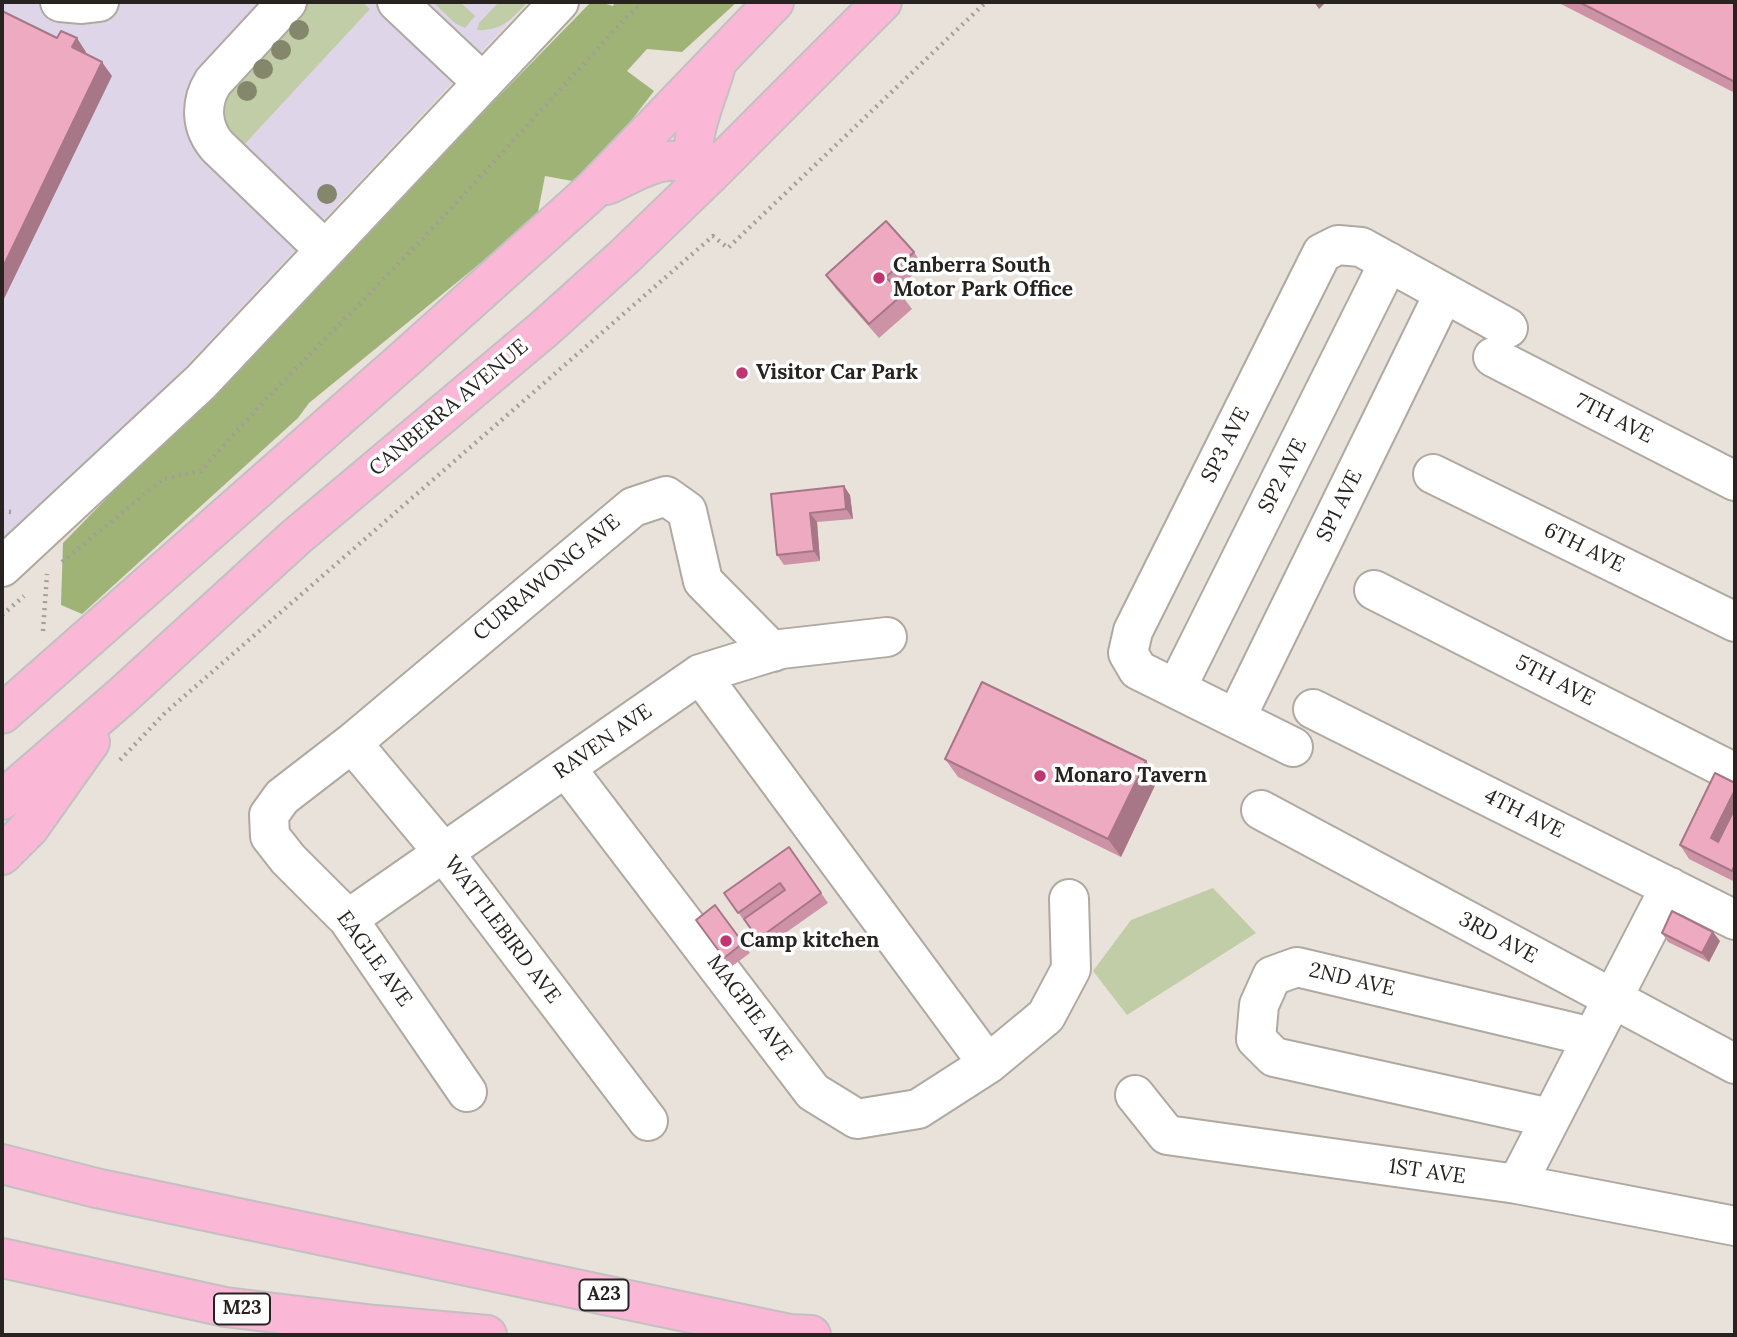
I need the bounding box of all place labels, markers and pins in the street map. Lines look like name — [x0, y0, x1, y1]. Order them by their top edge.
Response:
place label: Canberra South Motor Park Office — [893, 253, 1073, 303]
marker: Canberra South Motor Park Office — [871, 270, 887, 286]
place label: Visitor Car Park — [756, 360, 918, 386]
marker: Visitor Car Park — [734, 365, 750, 381]
place label: Monaro Tavern — [1054, 763, 1207, 789]
marker: Monaro Tavern — [1032, 768, 1048, 784]
place label: Camp kitchen — [740, 928, 879, 954]
marker: Camp kitchen — [718, 933, 734, 949]

